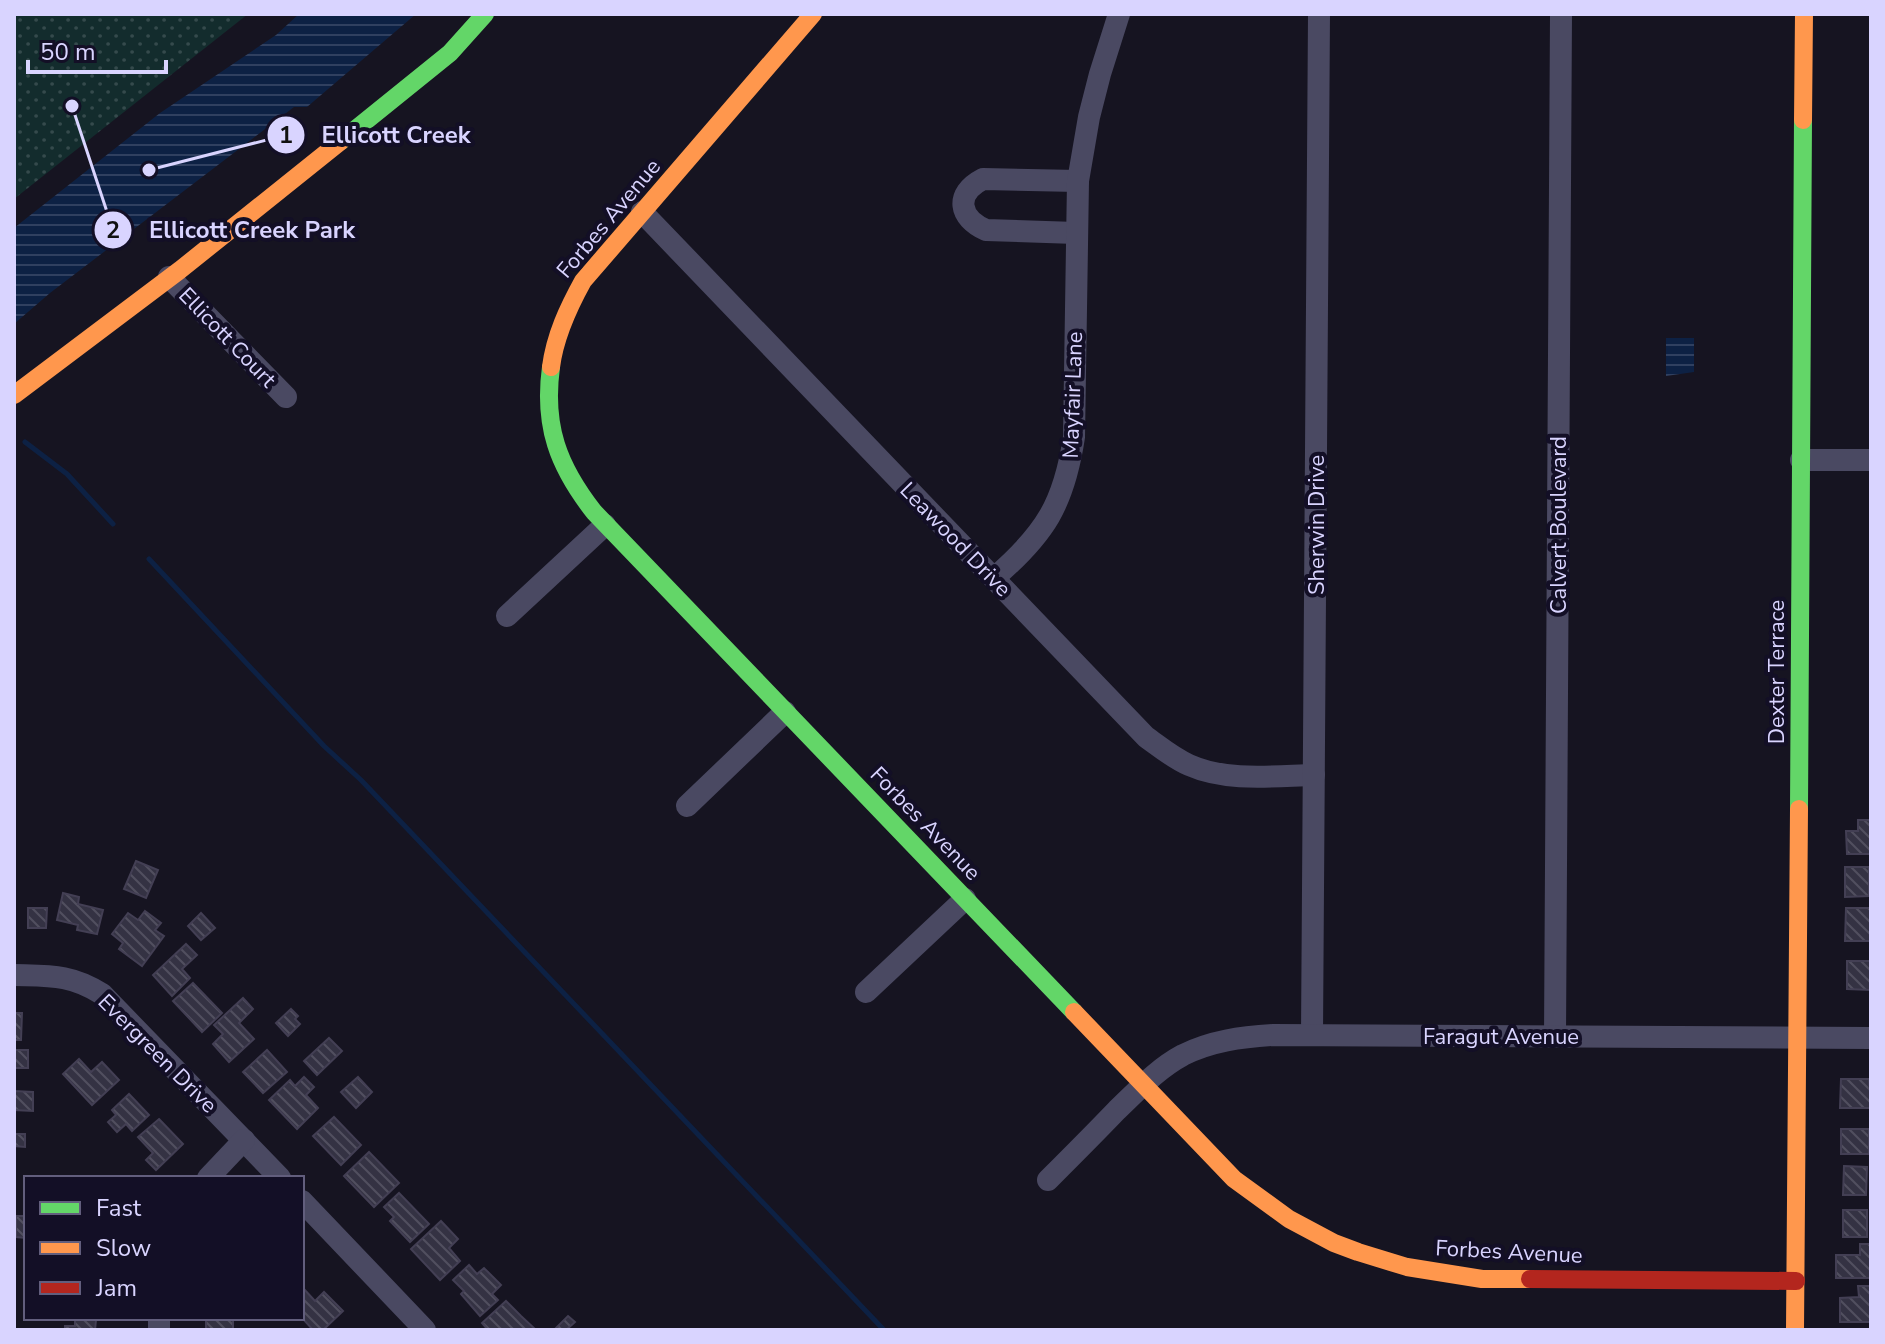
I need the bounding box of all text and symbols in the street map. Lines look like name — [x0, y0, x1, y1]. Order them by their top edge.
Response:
scale bar — [28, 24, 166, 74]
text: 50 m — [40, 36, 96, 68]
callout: Ellicott Creek — [266, 111, 487, 159]
text: 1 — [279, 119, 293, 151]
text: Ellicott Creek — [321, 119, 472, 151]
street label: Forbes Avenue — [550, 153, 668, 285]
callout: Ellicott Creek Park — [93, 206, 371, 254]
text: 2 — [106, 214, 120, 246]
text: Ellicott Creek Park — [149, 214, 356, 246]
street label: Ellicott Court — [172, 281, 283, 395]
street label: Mayfair Lane — [1056, 331, 1090, 459]
street label: Calvert Boulevard — [1544, 436, 1574, 614]
street label: Sherwin Drive — [1302, 455, 1332, 595]
street label: Leawood Drive — [893, 476, 1018, 604]
street label: Dexter Terrace — [1762, 600, 1792, 744]
street label: Forbes Avenue — [863, 760, 987, 887]
street label: Evergreen Drive — [91, 987, 224, 1120]
street label: Faragut Avenue — [1423, 1022, 1579, 1052]
legend — [24, 1176, 304, 1320]
text: Fast — [96, 1192, 142, 1224]
text: Slow — [96, 1232, 151, 1264]
street label: Forbes Avenue — [1435, 1233, 1583, 1271]
text: Jam — [95, 1272, 137, 1304]

